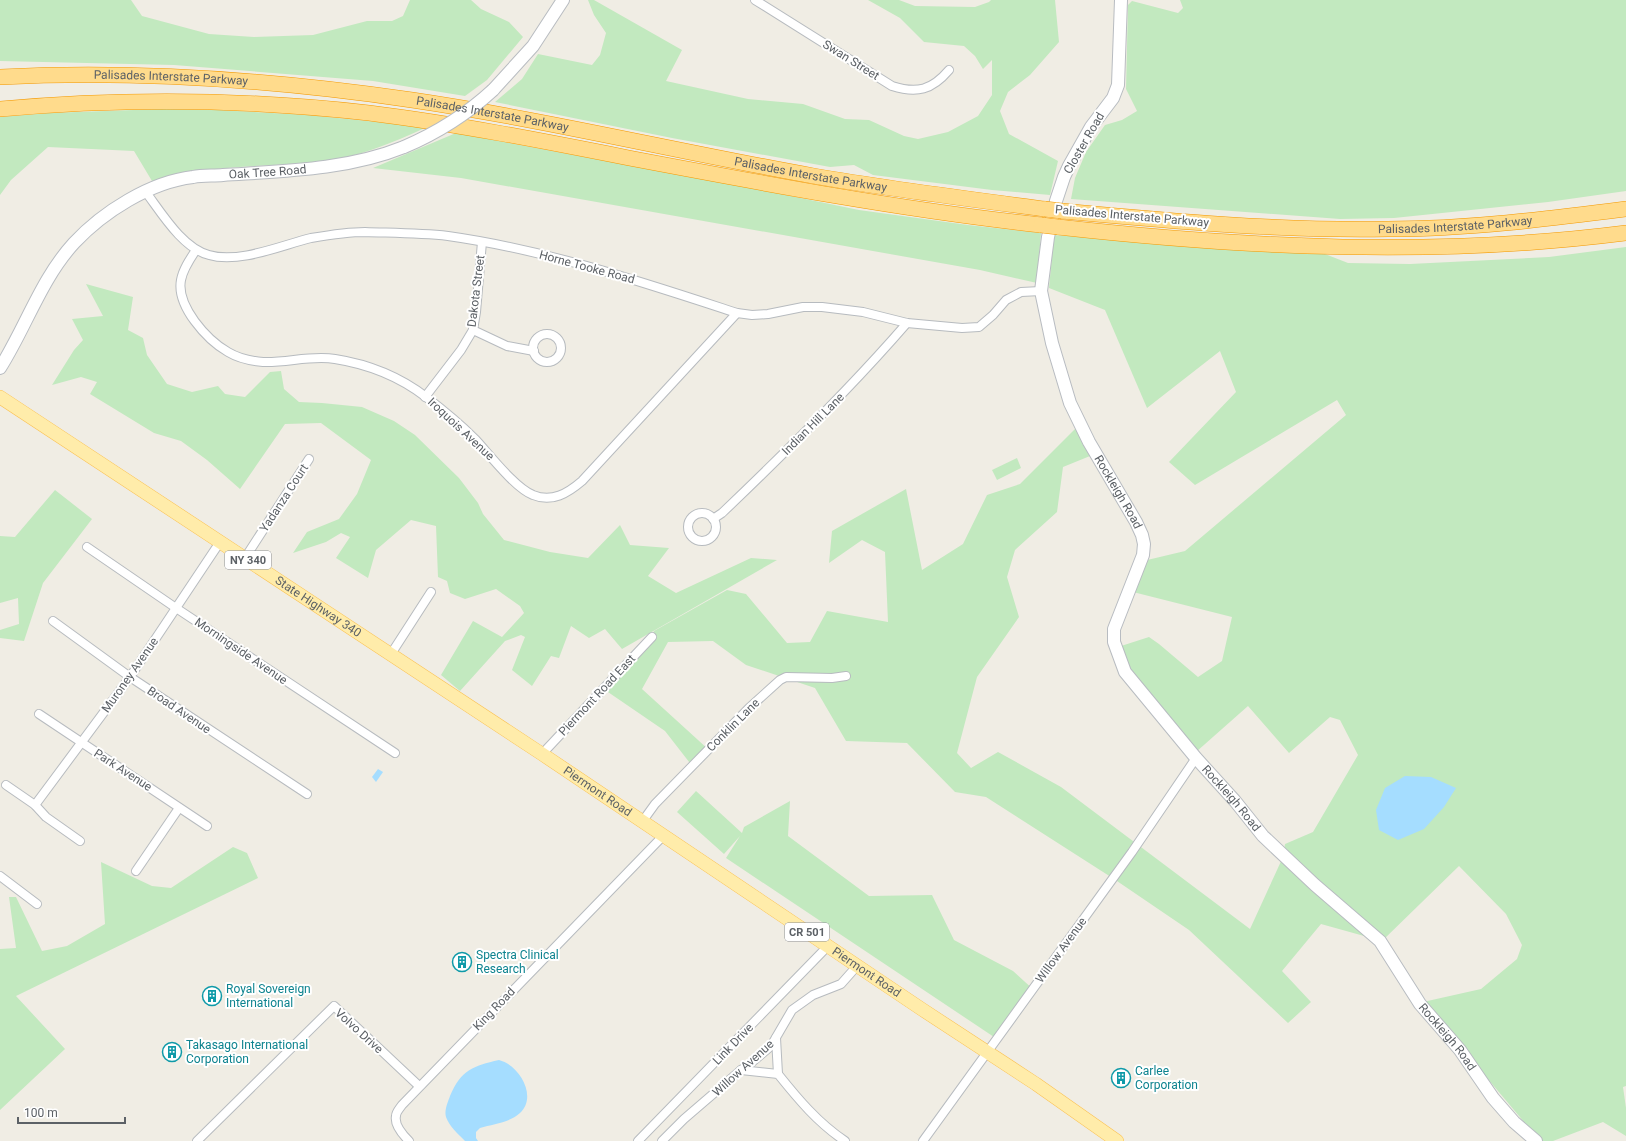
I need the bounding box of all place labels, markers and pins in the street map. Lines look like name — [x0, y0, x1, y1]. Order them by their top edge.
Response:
place label: Spectra Clinical Research — [476, 948, 559, 976]
building icon: Spectra Clinical Research — [451, 951, 473, 973]
place label: Royal Sovereign International — [226, 982, 311, 1010]
building icon: Royal Sovereign International — [201, 985, 223, 1007]
place label: Takasago International Corporation — [186, 1038, 308, 1066]
building icon: Takasago International Corporation — [161, 1041, 183, 1063]
place label: Carlee Corporation — [1135, 1064, 1198, 1092]
building icon: Carlee Corporation — [1110, 1067, 1132, 1089]

